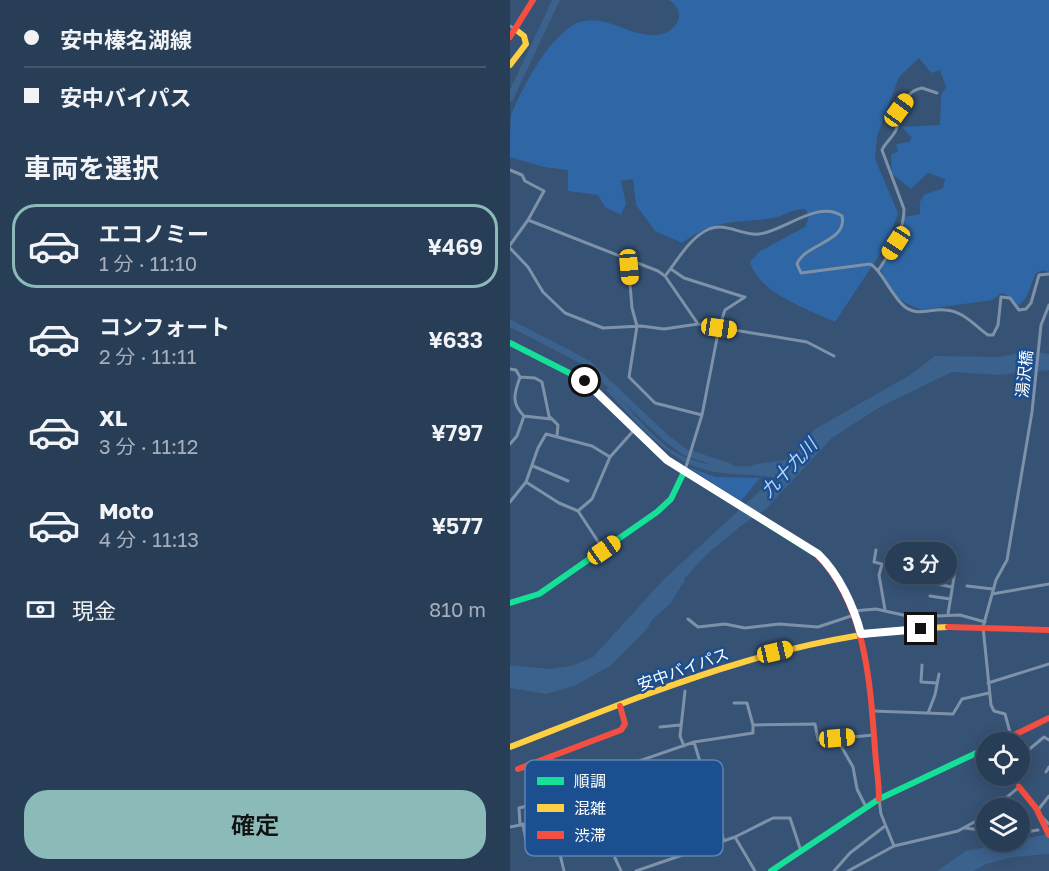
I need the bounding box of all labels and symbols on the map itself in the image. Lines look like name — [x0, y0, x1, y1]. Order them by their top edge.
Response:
car — [881, 90, 917, 130]
car — [879, 223, 913, 263]
car — [618, 248, 640, 286]
car — [700, 317, 738, 339]
street label: 湯沢橋 — [1012, 349, 1036, 399]
route start — [571, 367, 598, 394]
water label: 九十九川 — [756, 432, 822, 501]
car — [584, 532, 624, 568]
callout: 3 分 — [885, 542, 957, 584]
route end — [907, 615, 934, 642]
car — [755, 639, 795, 665]
street label: 安中バイパス — [635, 643, 731, 695]
car — [818, 727, 856, 749]
legend — [525, 760, 723, 856]
text: 順調 — [574, 771, 606, 791]
text: 混雑 — [574, 798, 606, 818]
text: 渋滞 — [574, 825, 606, 845]

